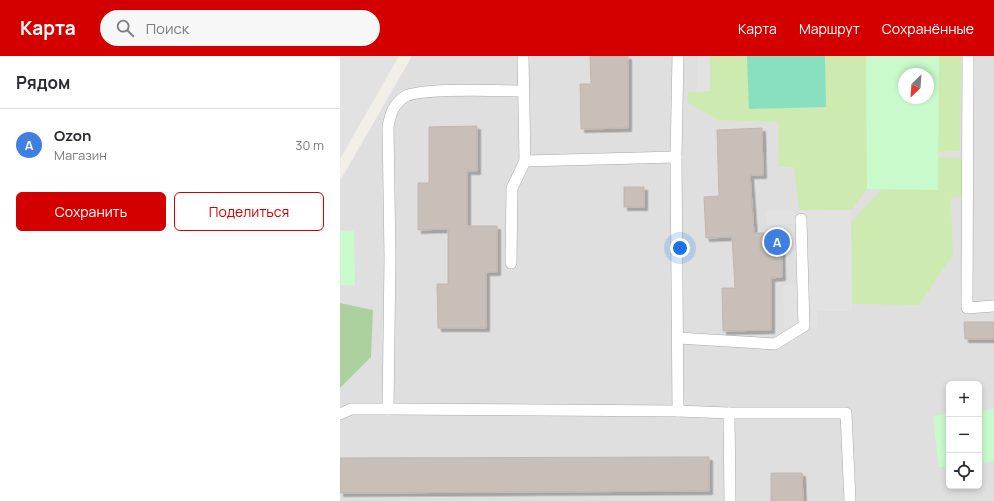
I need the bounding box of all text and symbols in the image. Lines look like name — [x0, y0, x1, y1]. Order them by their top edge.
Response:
search box — [100, 10, 380, 46]
text: Карта — [20, 15, 76, 41]
icon: search — [114, 17, 136, 39]
text: Поиск — [146, 18, 189, 39]
text: Карта — [738, 19, 777, 38]
text: Маршрут — [799, 19, 860, 38]
text: Сохранённые — [882, 19, 974, 38]
north arrow — [898, 68, 934, 104]
text: Рядом — [16, 71, 70, 94]
text: Ozon — [54, 125, 91, 146]
text: A — [25, 136, 33, 154]
text: 30 m — [295, 136, 324, 154]
text: Магазин — [54, 146, 107, 164]
button: Сохранить — [16, 192, 166, 231]
button: Поделиться — [174, 192, 324, 231]
pin: A — [764, 227, 790, 257]
your location — [670, 238, 690, 258]
map controls — [946, 381, 982, 489]
button: + — [946, 381, 982, 417]
button: − — [946, 417, 982, 453]
button: locate — [946, 453, 982, 489]

